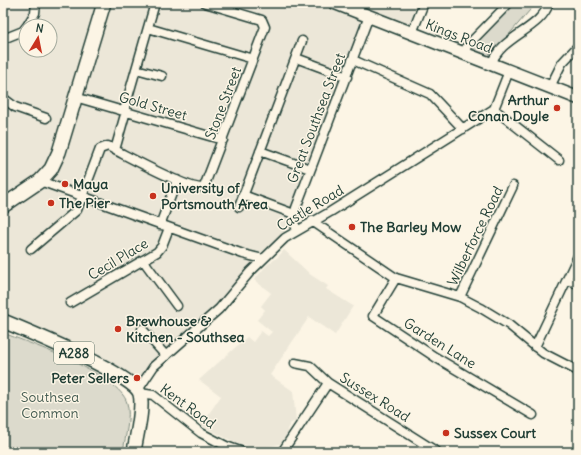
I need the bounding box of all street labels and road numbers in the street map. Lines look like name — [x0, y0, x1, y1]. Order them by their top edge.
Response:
street label: Kings Road — [423, 15, 495, 57]
street label: Great Southsea Street — [283, 50, 349, 186]
street label: Stone Street — [201, 64, 245, 142]
street label: Gold Street — [117, 88, 189, 124]
street label: Castle Road — [273, 181, 347, 235]
street label: Wilberforce Road — [443, 183, 507, 289]
street label: Cecil Place — [85, 234, 151, 284]
street label: Garden Lane — [400, 314, 480, 372]
road number: A288 — [54, 342, 94, 364]
street label: Sussex Road — [337, 368, 413, 426]
street label: Kent Road — [157, 380, 219, 432]

